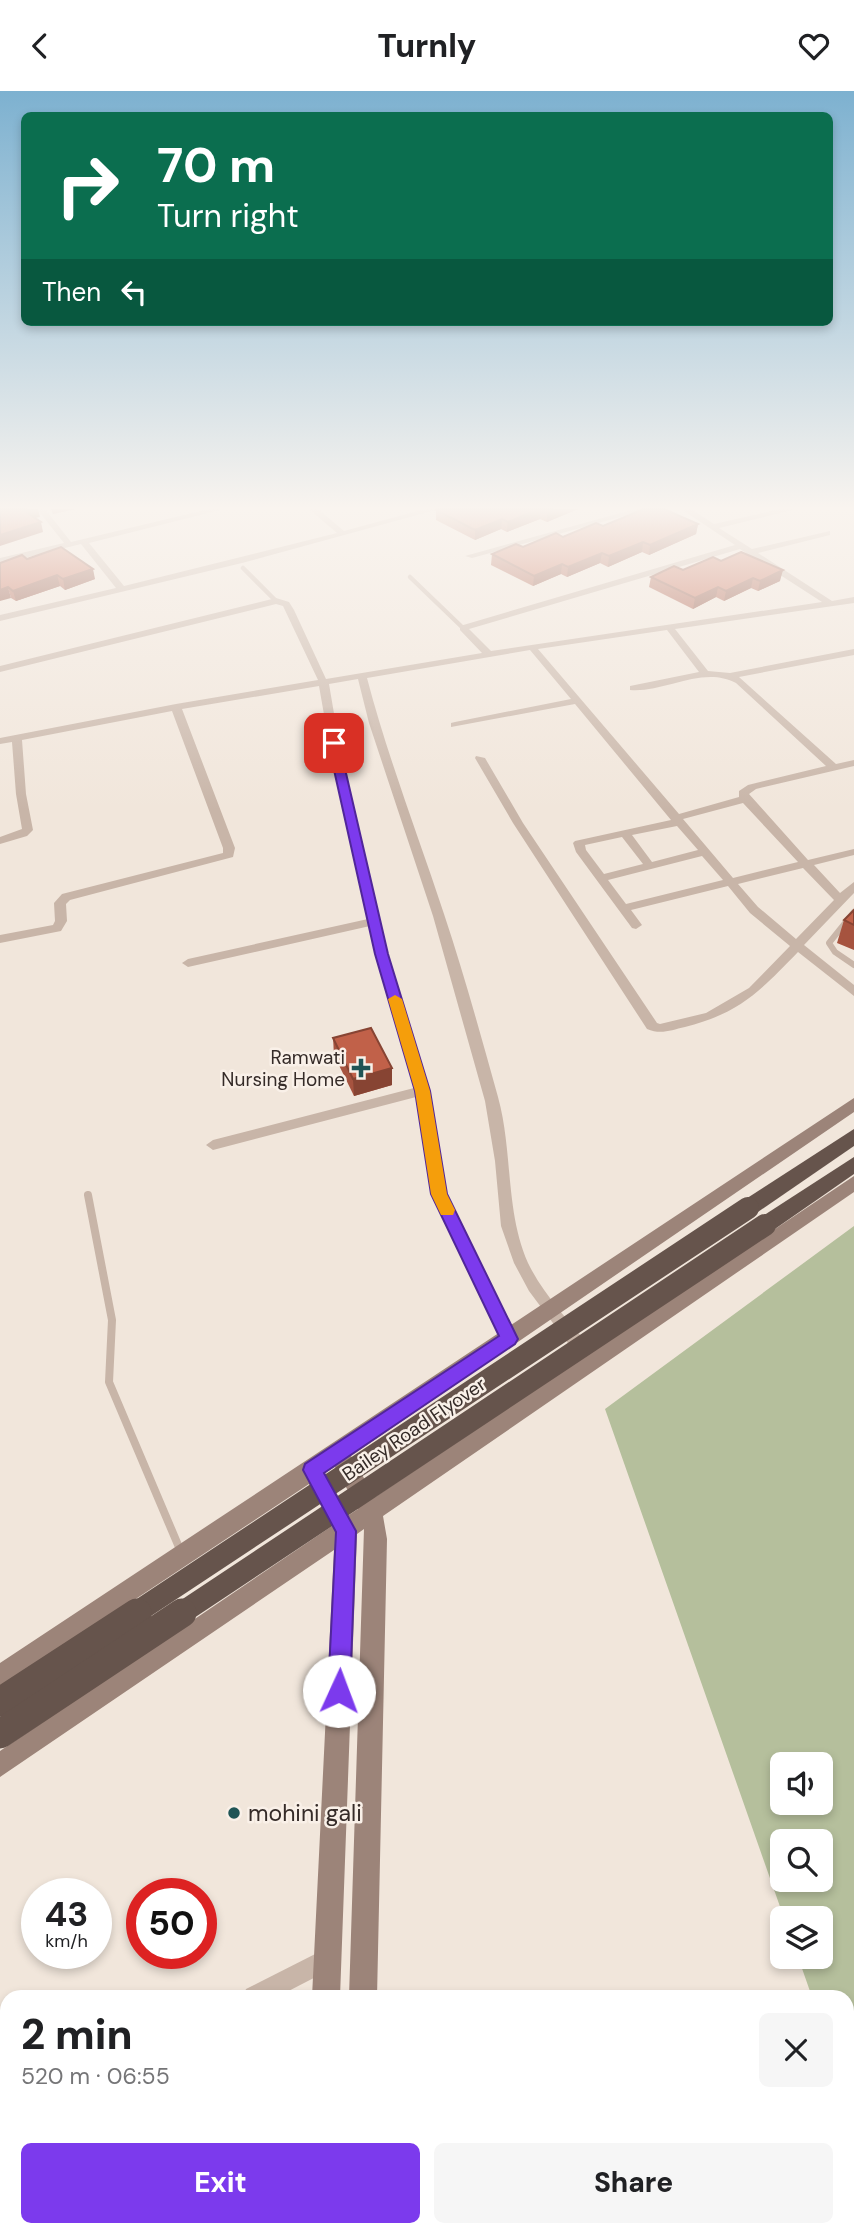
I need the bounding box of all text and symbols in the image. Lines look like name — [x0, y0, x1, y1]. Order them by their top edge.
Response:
text: Turnly — [378, 25, 476, 67]
icon: back — [21, 27, 59, 65]
icon: heart — [795, 27, 833, 65]
text: 70 m — [157, 133, 275, 197]
icon: right — [42, 140, 133, 231]
text: Turn right — [157, 195, 299, 237]
icon: left — [115, 273, 153, 311]
text: Then — [42, 275, 101, 309]
pin — [304, 713, 364, 773]
icon: arrive — [315, 724, 353, 762]
place label: Ramwati Nursing Home — [221, 1045, 345, 1092]
marker: Ramwati Nursing Home — [351, 1058, 371, 1078]
street label: Bailey Road Flyover — [337, 1372, 491, 1486]
position arrow — [302, 1654, 376, 1728]
map controls — [770, 1752, 833, 1969]
button: sound — [770, 1752, 833, 1815]
place label: mohini gali — [248, 1798, 362, 1828]
marker: mohini gali — [226, 1805, 242, 1821]
button: search — [770, 1829, 833, 1892]
speed limit sign: 50 — [126, 1878, 217, 1969]
text: 43 — [45, 1891, 88, 1937]
button: layers — [770, 1906, 833, 1969]
text: km/h — [45, 1929, 88, 1953]
text: 2 min — [21, 2007, 132, 2062]
button: close — [759, 2013, 833, 2087]
text: 520 m · 06:55 — [21, 2061, 170, 2091]
button: Exit — [21, 2143, 420, 2223]
button: Share — [434, 2143, 833, 2223]

